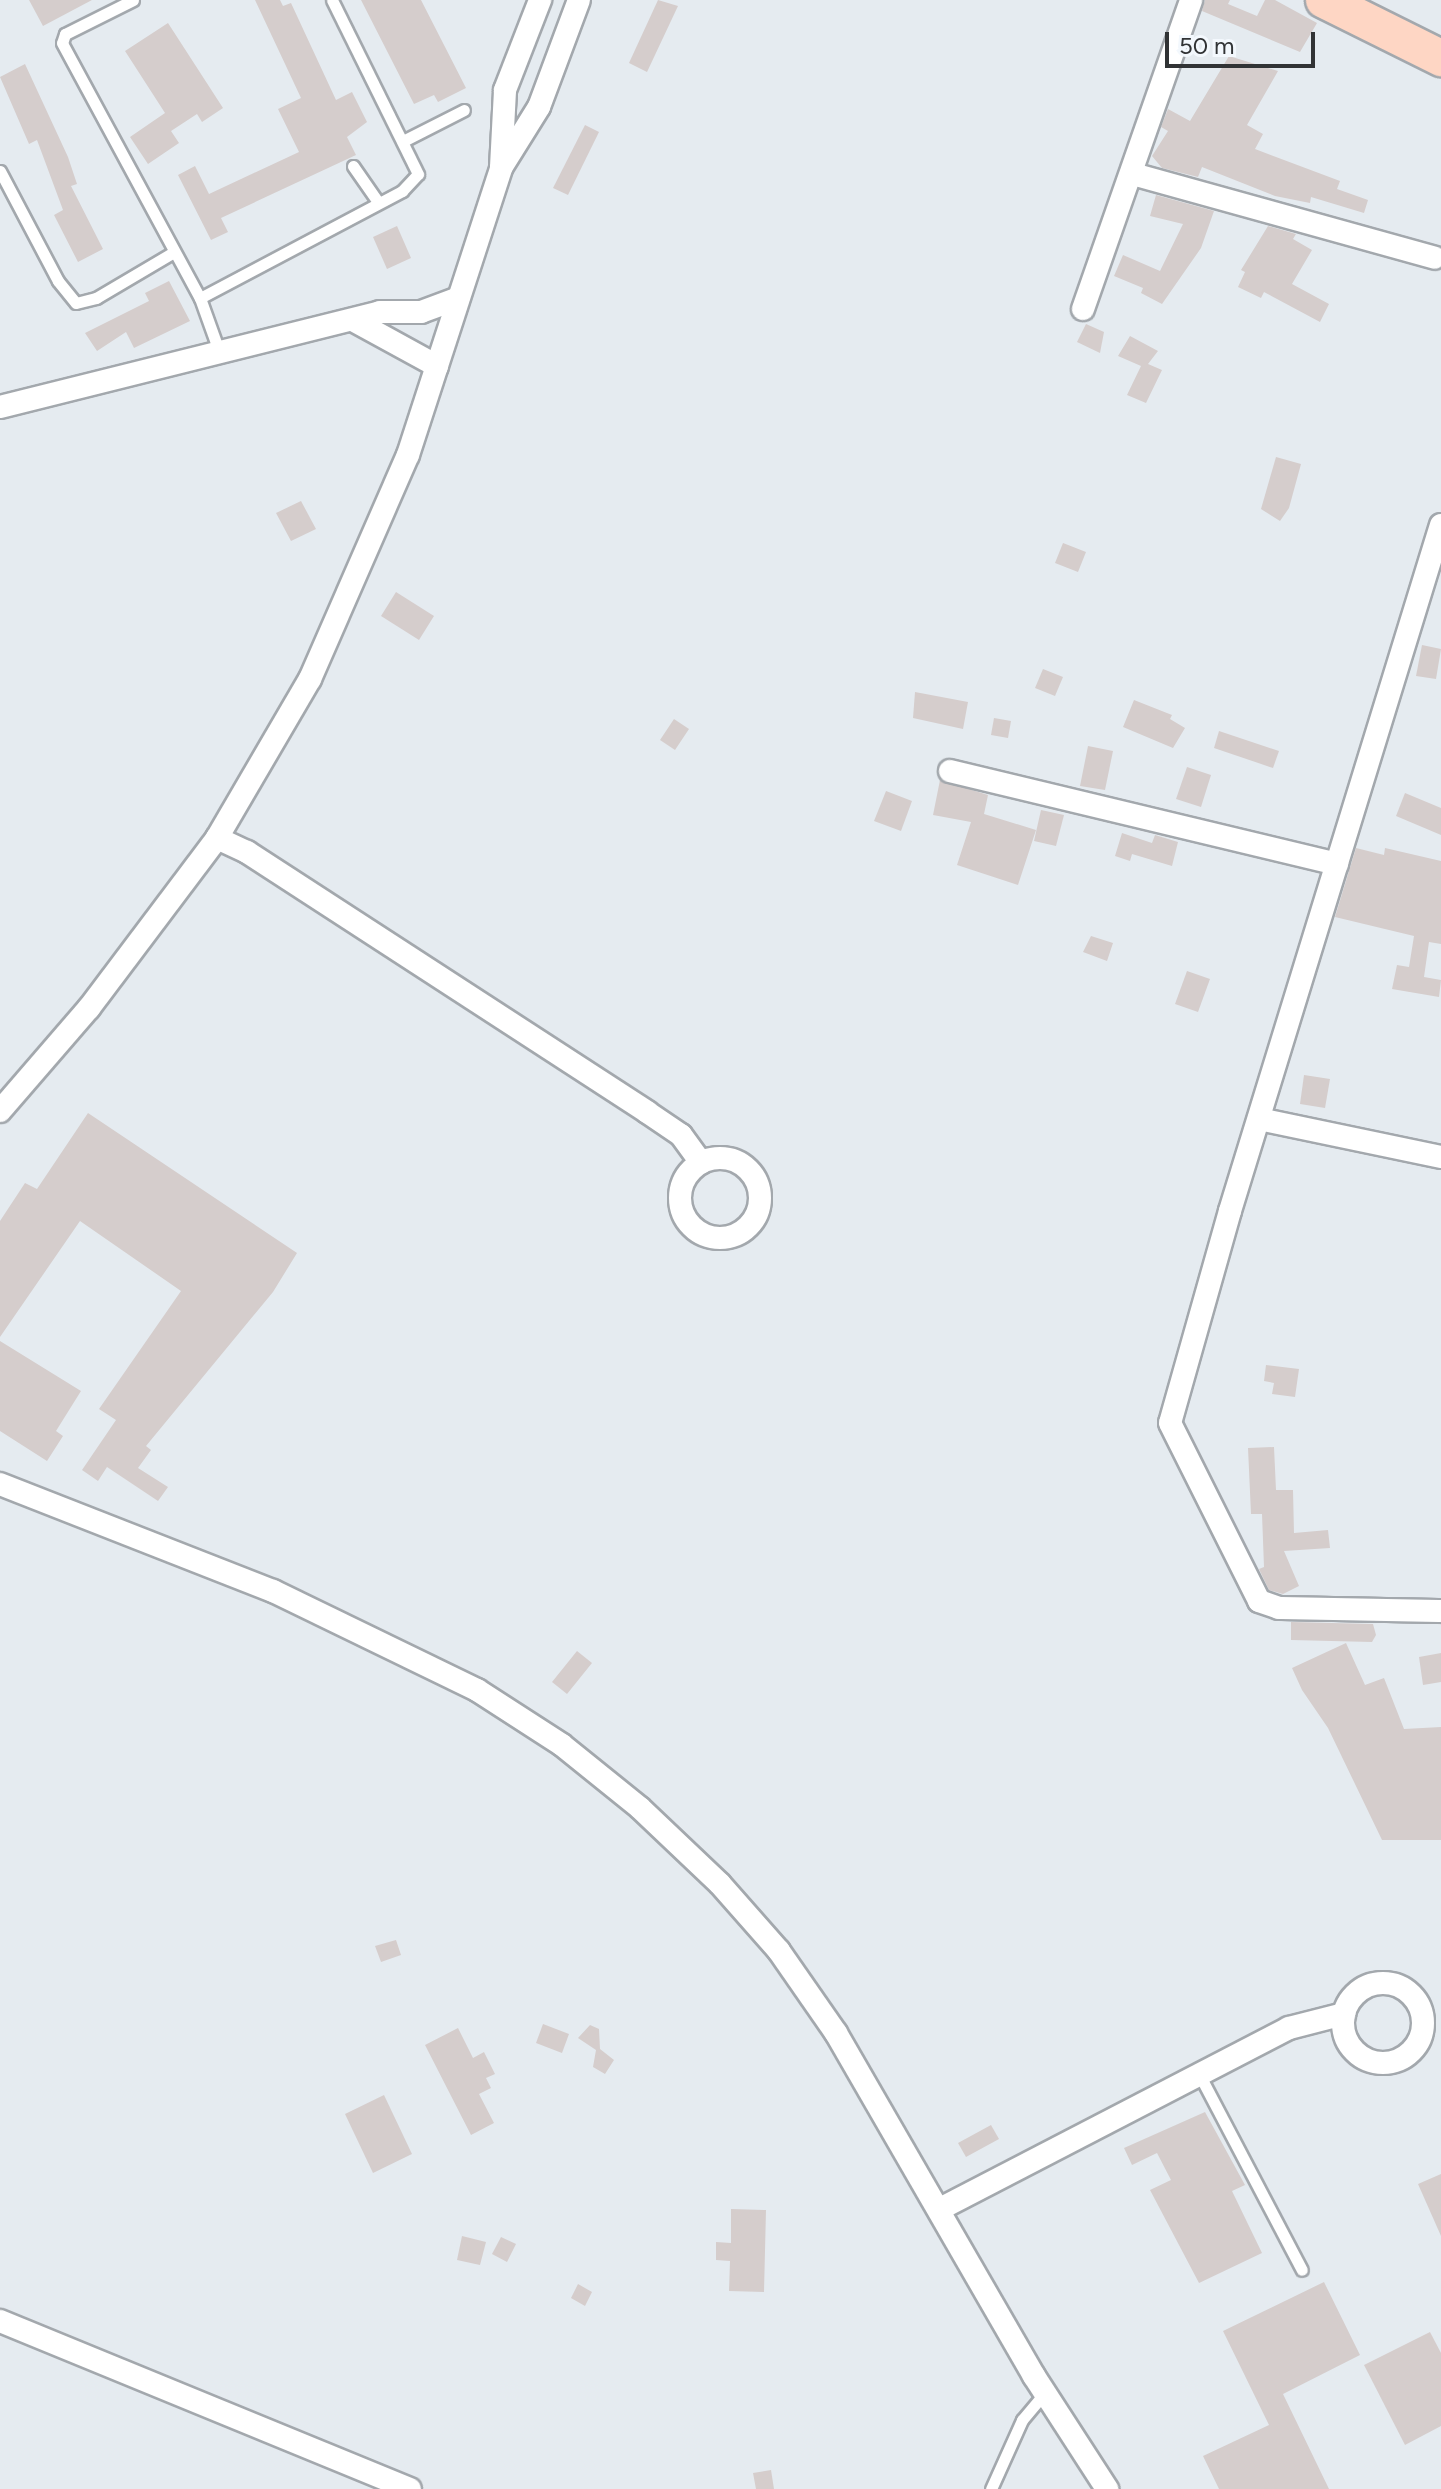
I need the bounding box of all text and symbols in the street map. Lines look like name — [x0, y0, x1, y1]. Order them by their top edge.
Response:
scale bar — [1169, 16, 1319, 66]
text: 50 m — [1179, 31, 1235, 60]

